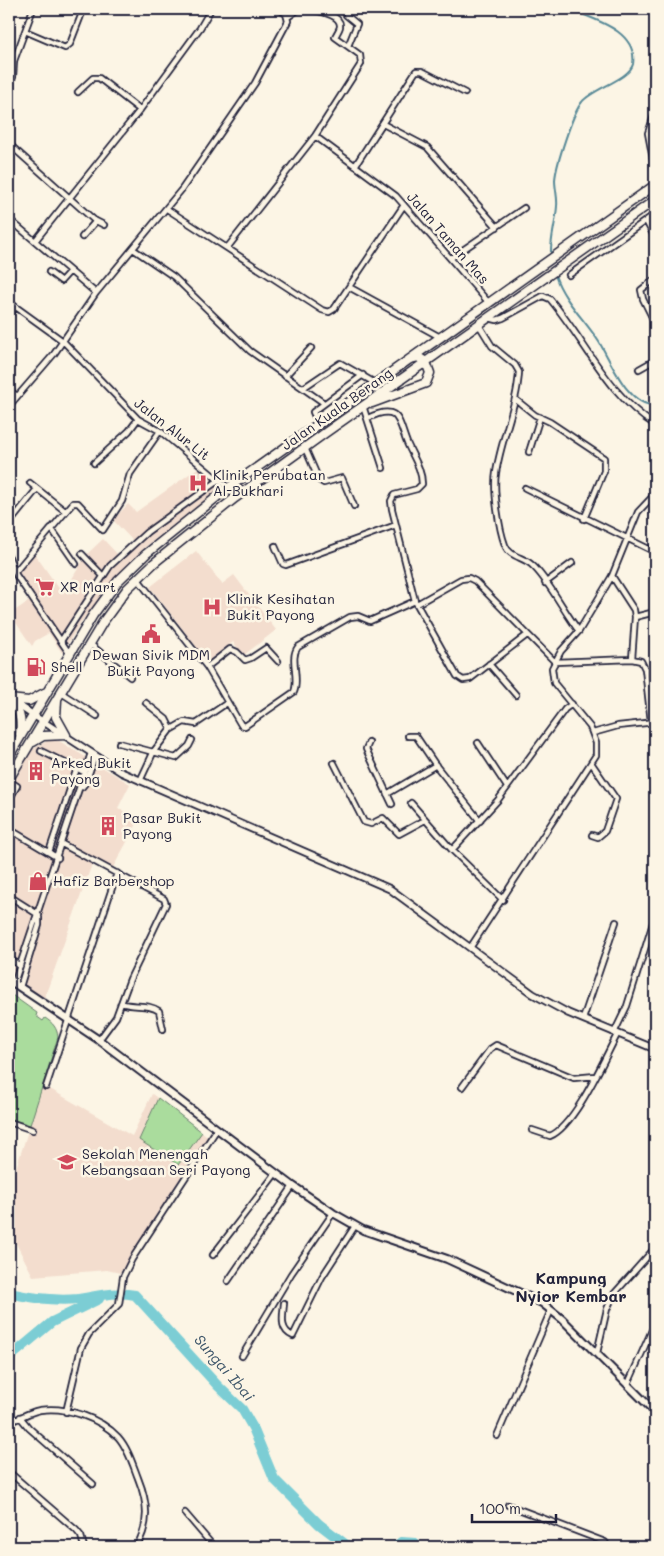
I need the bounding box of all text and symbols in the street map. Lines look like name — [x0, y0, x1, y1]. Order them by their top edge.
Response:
street label: Jalan Taman Mas — [403, 188, 494, 288]
street label: Jalan Kuala Berang — [277, 363, 396, 454]
street label: Jalan Alur Lit — [131, 393, 214, 464]
place label: Klinik Perubatan Al-Bukhari — [213, 465, 325, 500]
hospital icon: Klinik Perubatan Al-Bukhari — [187, 472, 209, 494]
supermarket icon: XR Mart — [34, 576, 56, 598]
place label: XR Mart — [60, 577, 116, 596]
place label: Klinik Kesihatan Bukit Payong — [227, 589, 335, 624]
hospital icon: Klinik Kesihatan Bukit Payong — [201, 596, 223, 618]
public building icon: Dewan Sivik MDM Bukit Payong — [140, 623, 162, 645]
place label: Dewan Sivik MDM Bukit Payong — [92, 645, 210, 680]
fuel station icon: Shell — [25, 656, 47, 678]
place label: Shell — [51, 657, 82, 676]
place label: Arked Bukit Payong — [51, 753, 131, 788]
building icon: Arked Bukit Payong — [25, 760, 47, 782]
place label: Pasar Bukit Payong — [123, 808, 202, 843]
building icon: Pasar Bukit Payong — [97, 815, 119, 837]
shop icon: Hafiz Barbershop — [27, 870, 49, 892]
place label: Hafiz Barbershop — [53, 871, 174, 890]
place label: Sekolah Menengah Kebangsaan Seri Payong — [82, 1144, 250, 1179]
school or university icon: Sekolah Menengah Kebangsaan Seri Payong — [56, 1151, 78, 1173]
district label: Kampung Nyior Kembar — [515, 1267, 627, 1306]
water label: Sungai Ibai — [190, 1330, 260, 1405]
scale bar — [472, 1491, 555, 1523]
text: 100 m — [479, 1498, 521, 1518]

